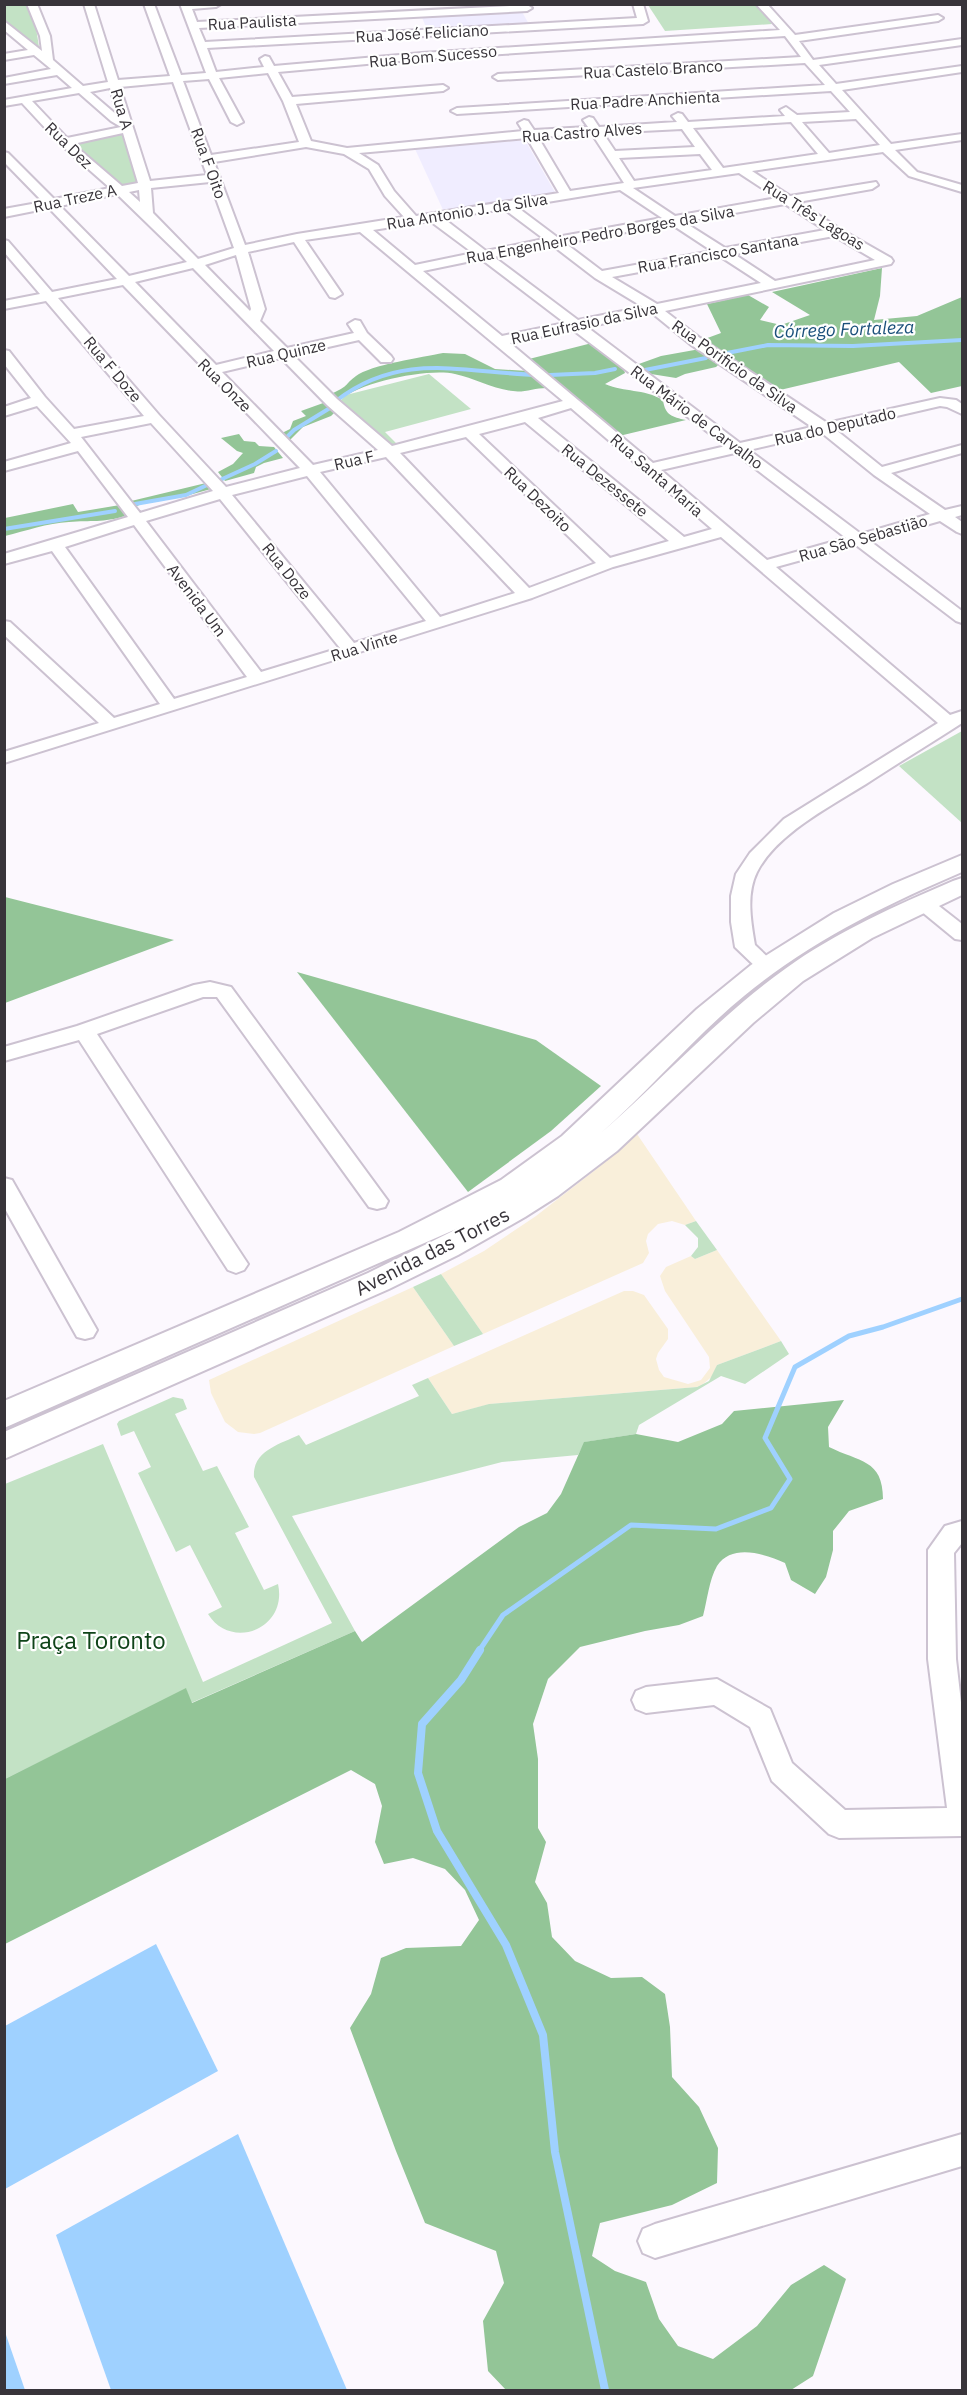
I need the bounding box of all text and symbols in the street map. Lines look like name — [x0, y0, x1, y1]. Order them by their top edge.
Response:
street label: Rua Paulista — [207, 10, 297, 34]
street label: Rua José Feliciano — [355, 20, 489, 46]
street label: Rua Bom Sucesso — [368, 40, 498, 72]
street label: Rua Castelo Branco — [583, 55, 723, 83]
street label: Rua A — [107, 86, 137, 132]
street label: Rua Padre Anchienta — [570, 86, 721, 114]
street label: Rua Dez — [41, 117, 97, 173]
street label: Rua Castro Alves — [521, 118, 643, 146]
street label: Rua F Oito — [187, 125, 231, 201]
street label: Rua Três Lagoas — [759, 176, 869, 254]
street label: Rua Treze A — [32, 179, 118, 217]
street label: Rua Antonio J. da Silva — [385, 188, 549, 234]
street label: Rua Engenheiro Pedro Borges da Silva — [465, 200, 736, 267]
street label: Rua Francisco Santana — [636, 229, 800, 277]
street label: Rua Eufrasio da Silva — [509, 298, 660, 348]
street label: Rua Porificio da Silva — [668, 315, 802, 417]
water label: Córrego Fortaleza — [773, 315, 915, 343]
street label: Rua F Doze — [80, 332, 147, 406]
street label: Rua Quinze — [244, 334, 328, 372]
street label: Rua Onze — [194, 354, 256, 416]
street label: Rua Mário de Carvalho — [627, 361, 767, 473]
street label: Rua do Deputado — [772, 402, 898, 450]
street label: Rua Santa Maria — [606, 429, 708, 521]
street label: Rua Dezessete — [558, 439, 653, 521]
street label: Rua F — [332, 446, 376, 474]
street label: Rua Dezoito — [500, 462, 576, 536]
street label: Rua São Sebastião — [796, 510, 930, 566]
street label: Rua Doze — [258, 539, 316, 604]
street label: Avenida Um — [163, 560, 231, 640]
street label: Rua Vinte — [328, 626, 400, 666]
street label: Avenida das Torres — [350, 1200, 514, 1302]
park label: Praça Toronto — [16, 1624, 166, 1656]

